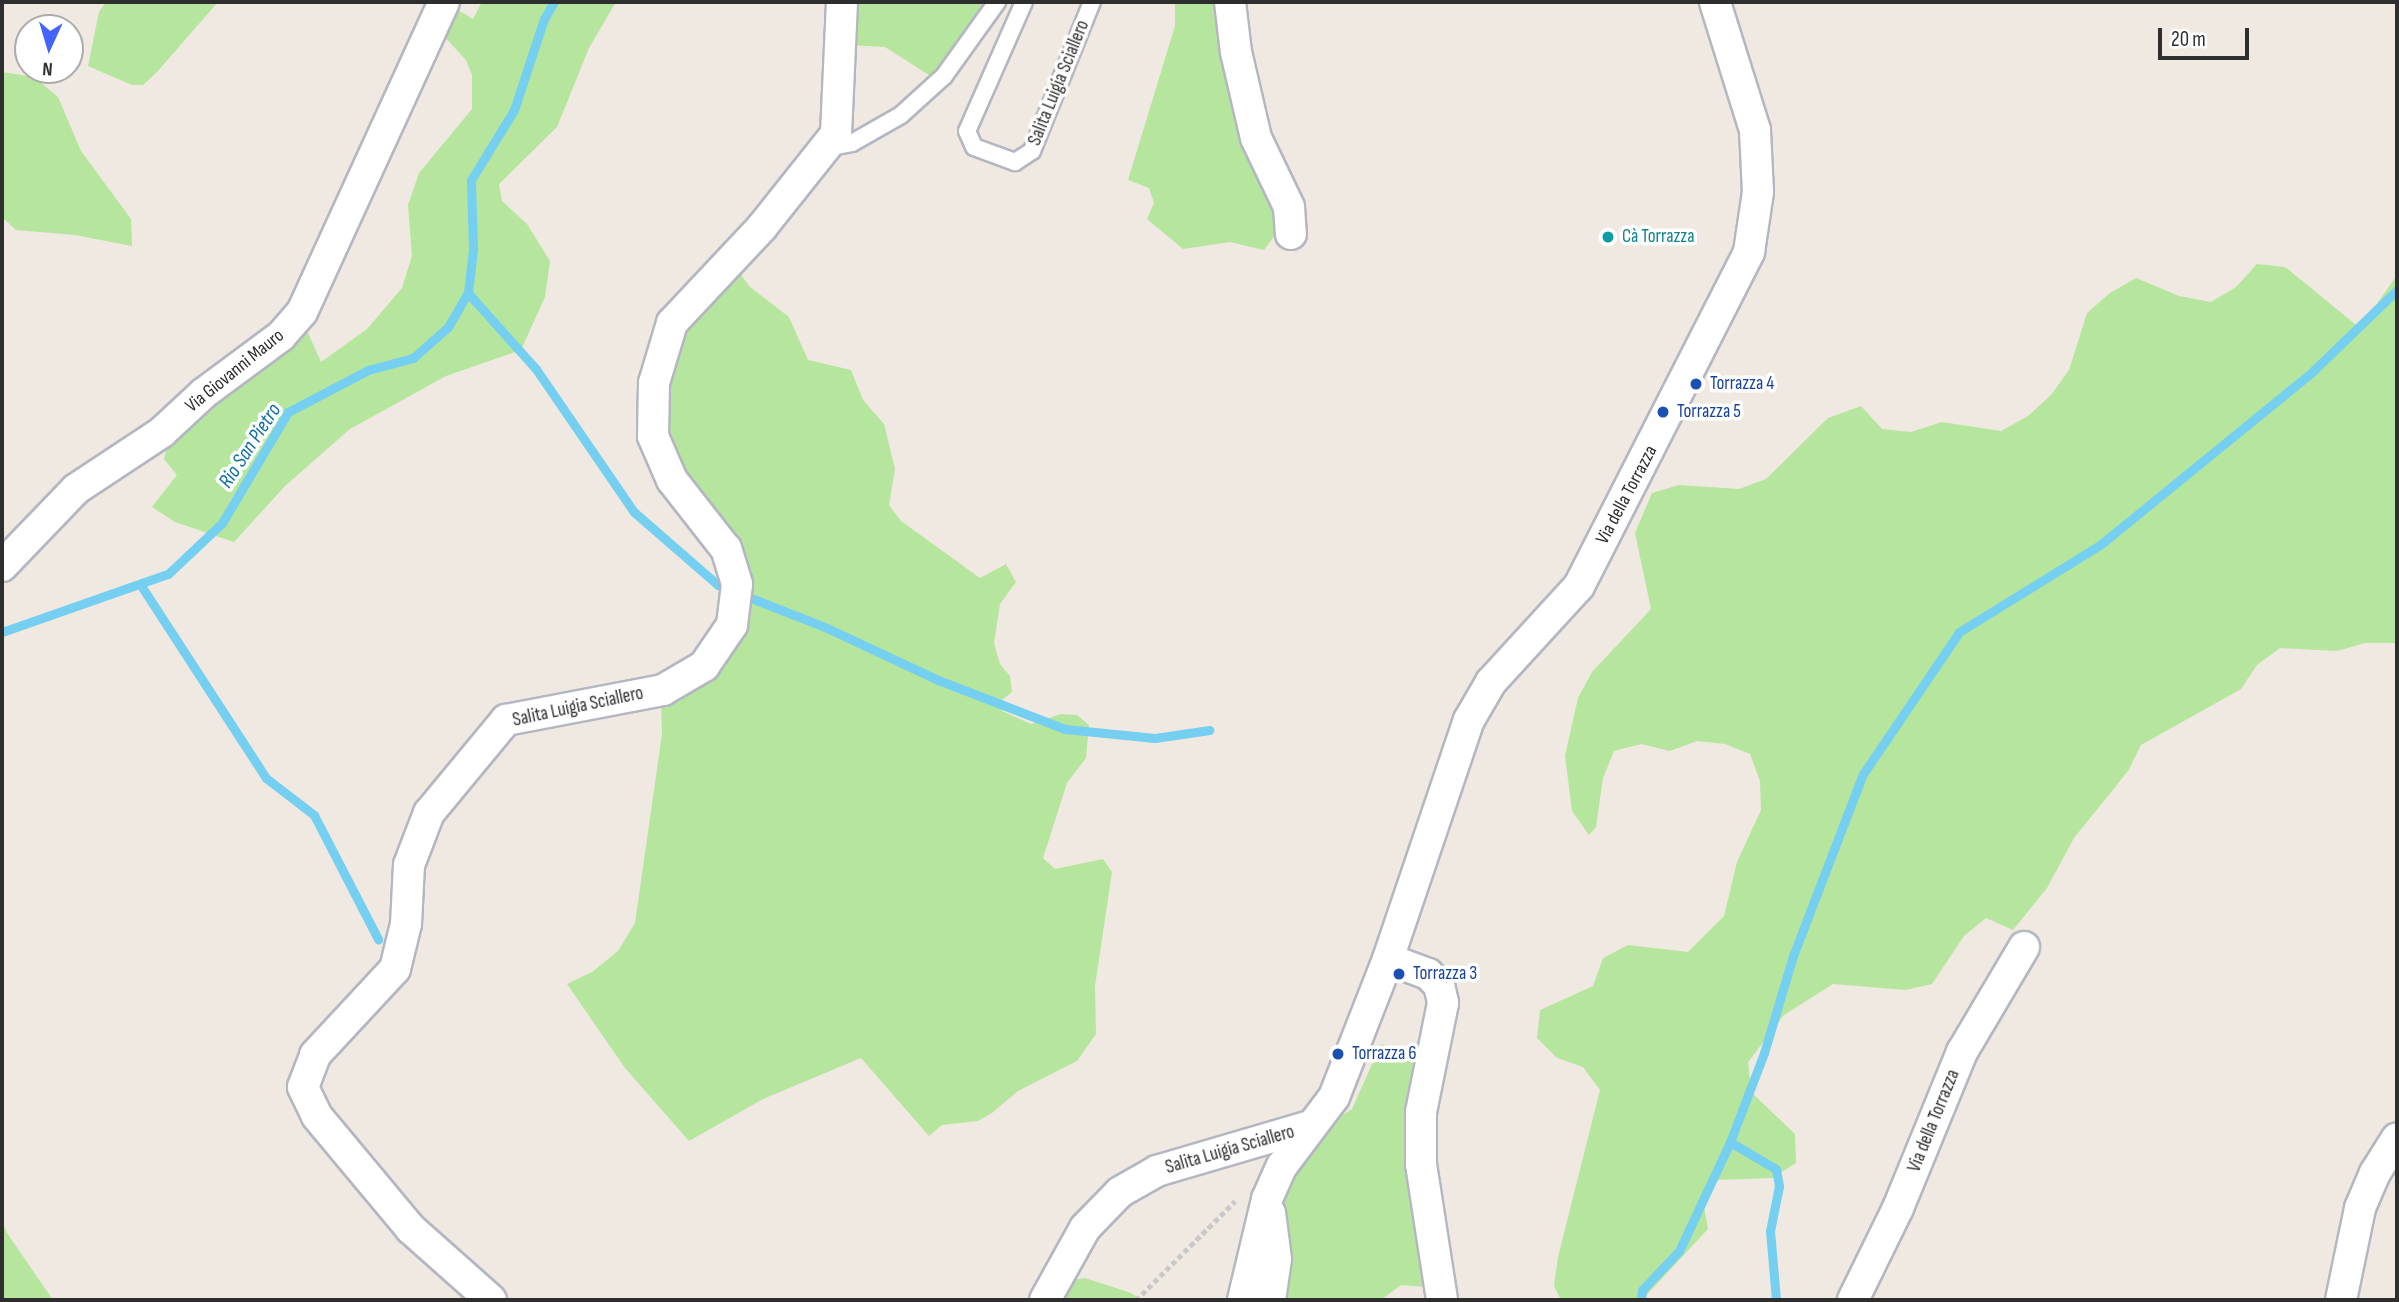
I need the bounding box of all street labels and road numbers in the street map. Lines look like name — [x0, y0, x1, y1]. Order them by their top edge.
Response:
street label: Salita Luigia Sciallero — [1023, 17, 1095, 149]
street label: Via Giovanni Mauro — [181, 324, 289, 418]
street label: Via della Torrazza — [1591, 442, 1663, 548]
street label: Salita Luigia Sciallero — [510, 682, 646, 732]
street label: Via della Torrazza — [1903, 1066, 1965, 1176]
street label: Salita Luigia Sciallero — [1163, 1121, 1297, 1179]

